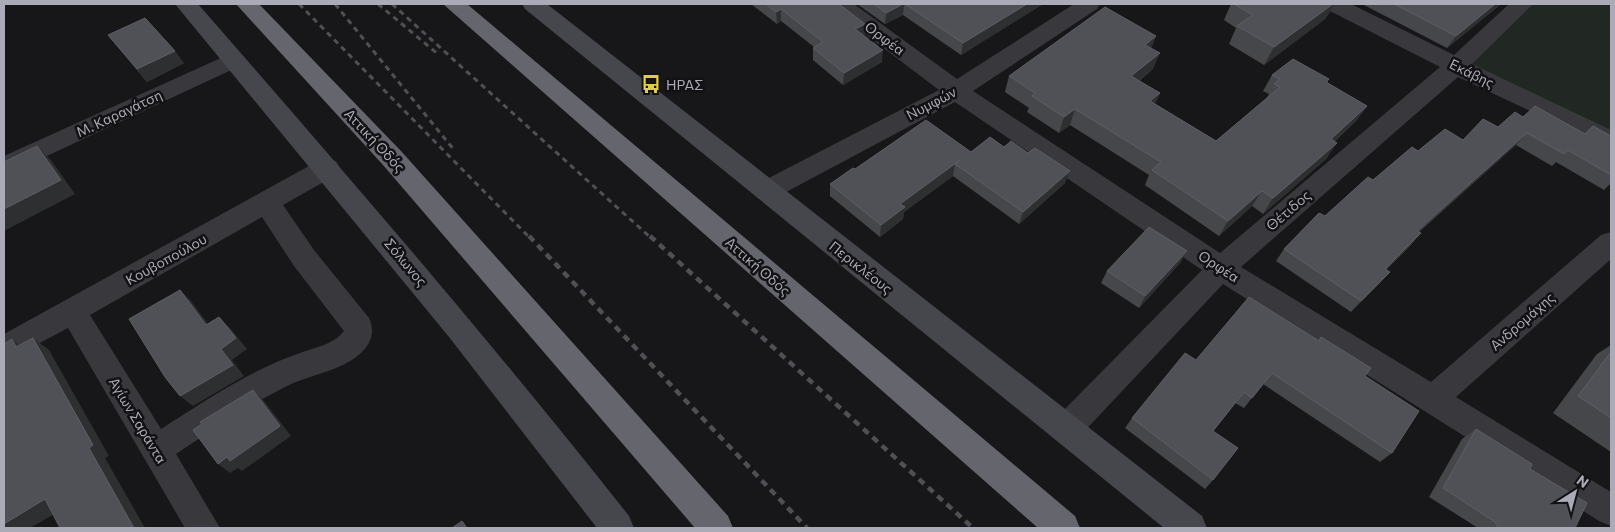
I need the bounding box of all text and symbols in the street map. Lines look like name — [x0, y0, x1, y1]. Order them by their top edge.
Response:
street label: Ορφέα — [862, 18, 908, 58]
street label: Εκάβης — [1447, 55, 1497, 91]
bus stop icon: ΗΡΑΣ — [640, 73, 662, 95]
place label: ΗΡΑΣ — [666, 76, 703, 93]
street label: Νυμφών — [903, 83, 959, 123]
street label: Μ. Καραγάτση — [73, 86, 165, 140]
street label: Αττική Οδός — [341, 105, 409, 175]
street label: Θέτιδος — [1262, 186, 1314, 234]
street label: Κουβοπούλου — [123, 230, 210, 288]
street label: Αττική Οδός — [722, 233, 794, 299]
street label: Σόλωνος — [381, 235, 431, 289]
street label: Περικλέους — [826, 237, 896, 297]
street label: Ορφέα — [1195, 247, 1243, 285]
street label: Ανδρομάχης — [1486, 288, 1558, 354]
street label: Αγίων Σαράντα — [106, 374, 170, 466]
north arrow — [1550, 467, 1600, 517]
text: N — [1574, 471, 1592, 491]

